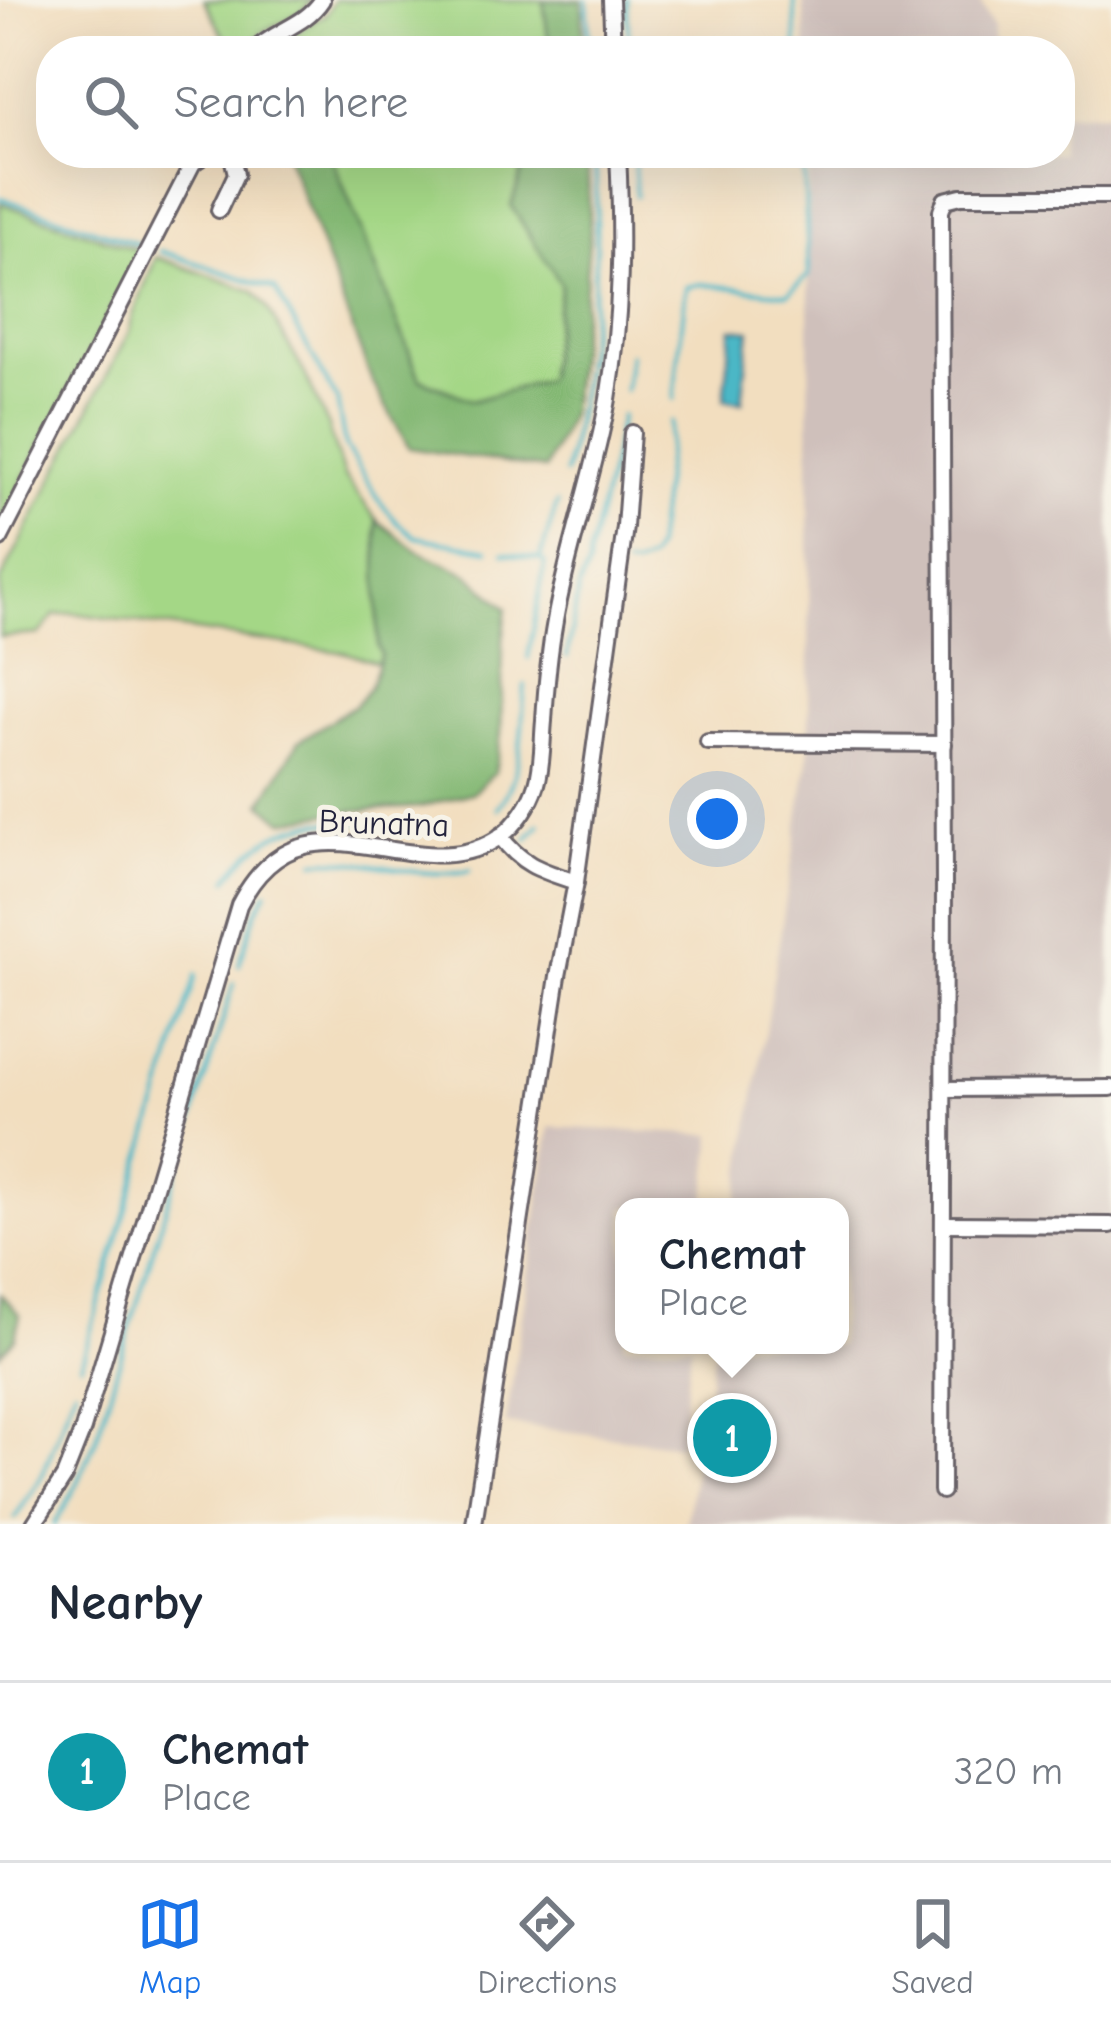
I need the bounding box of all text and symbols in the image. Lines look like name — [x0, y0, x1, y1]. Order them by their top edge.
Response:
search box — [36, 36, 1075, 168]
icon: search — [78, 69, 144, 135]
text: Search here — [174, 76, 408, 128]
your location — [687, 789, 747, 849]
street label: Brunatna — [318, 802, 450, 844]
popup — [615, 1198, 849, 1354]
text: Chemat — [659, 1228, 805, 1280]
text: Place — [659, 1280, 748, 1325]
pin: 1 — [693, 1393, 771, 1483]
text: Nearby — [48, 1573, 202, 1632]
text: Chemat — [162, 1723, 308, 1775]
text: 1 — [79, 1749, 95, 1794]
text: 320 m — [954, 1749, 1063, 1794]
text: Place — [162, 1775, 251, 1820]
tab: Map — [137, 1891, 203, 2001]
tab: Directions — [478, 1891, 617, 2001]
tab: Saved — [891, 1891, 974, 2001]

